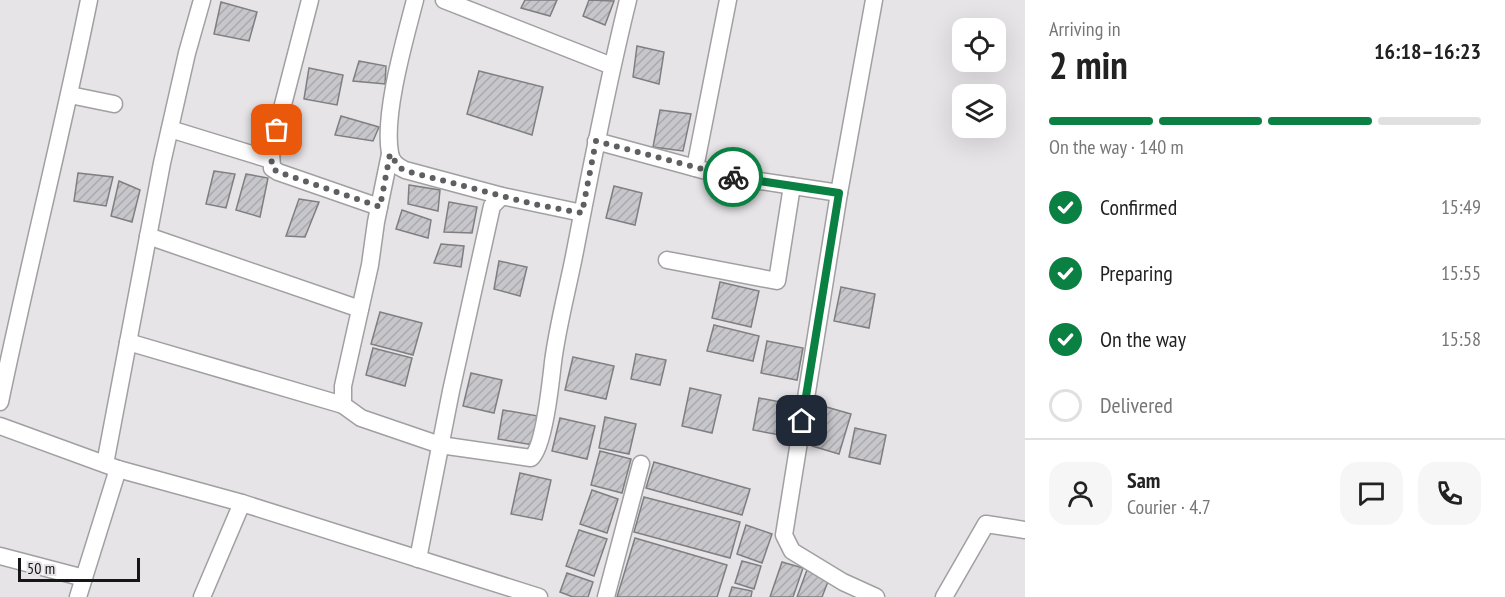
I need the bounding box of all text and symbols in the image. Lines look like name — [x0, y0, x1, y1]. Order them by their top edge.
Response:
text: Arriving in — [1049, 16, 1121, 42]
map controls — [952, 18, 1006, 138]
button: locate — [952, 18, 1006, 72]
text: 16:18–16:23 — [1374, 37, 1481, 65]
text: 2 min — [1049, 39, 1128, 90]
button: layers — [952, 84, 1006, 138]
pin — [251, 104, 302, 155]
icon: bag — [260, 113, 293, 146]
text: On the way · 140 m — [1049, 134, 1184, 160]
courier — [703, 147, 763, 207]
icon: bike — [717, 161, 750, 194]
icon: check — [1049, 191, 1082, 224]
text: Confirmed — [1100, 193, 1177, 221]
text: 15:49 — [1441, 194, 1481, 220]
icon: check — [1049, 257, 1082, 290]
text: Preparing — [1100, 259, 1173, 287]
text: 15:55 — [1441, 260, 1481, 286]
icon: check — [1049, 323, 1082, 356]
text: On the way — [1100, 325, 1186, 353]
text: 15:58 — [1441, 326, 1481, 352]
text: Delivered — [1100, 391, 1173, 419]
pin — [776, 395, 827, 446]
icon: home — [785, 404, 818, 437]
button: person — [1049, 462, 1112, 525]
button: chat — [1340, 462, 1403, 525]
button: phone — [1418, 462, 1481, 525]
text: Sam — [1127, 466, 1160, 494]
text: Courier · 4.7 — [1127, 494, 1211, 520]
scale bar — [18, 555, 140, 582]
text: 50 m — [27, 558, 55, 578]

